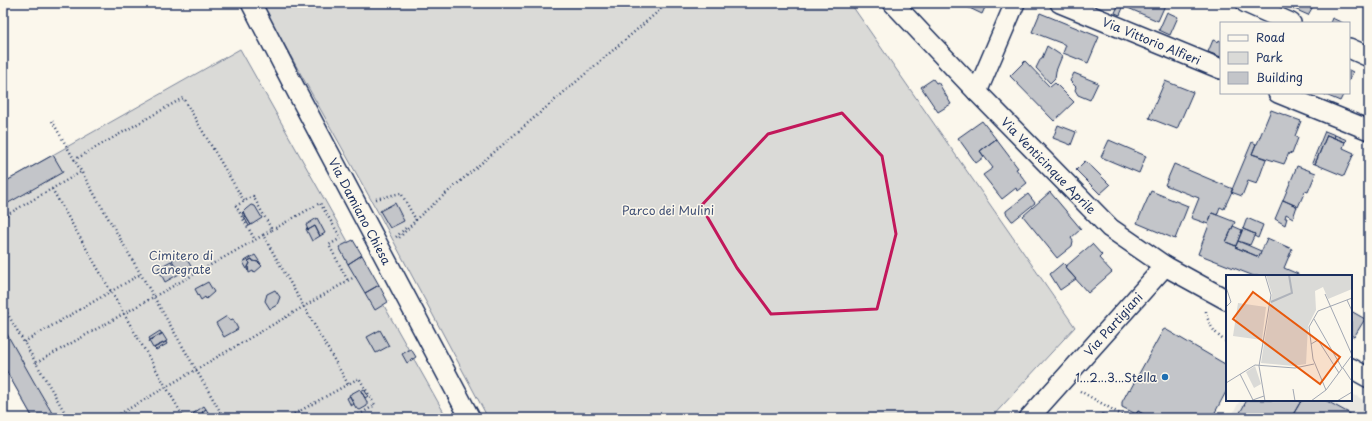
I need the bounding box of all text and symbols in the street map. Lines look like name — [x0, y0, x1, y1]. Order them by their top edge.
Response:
street label: Via Vittorio Alfieri — [1100, 12, 1204, 69]
legend — [1220, 22, 1350, 94]
text: Road — [1256, 28, 1285, 46]
text: Park — [1256, 48, 1283, 66]
text: Building — [1256, 68, 1303, 86]
street label: Via Venticinque Aprile — [997, 113, 1101, 218]
street label: Via Damiano Chiesa — [324, 155, 396, 268]
park label: Parco dei Mulini — [622, 201, 714, 219]
park label: Cimitero di Canegrate — [149, 246, 213, 278]
inset map — [1226, 275, 1352, 401]
street label: Via Partigiani — [1080, 288, 1146, 360]
place label: 1...2...3...Stella — [1075, 368, 1158, 386]
marker: 1...2...3...Stella — [1160, 372, 1170, 382]

